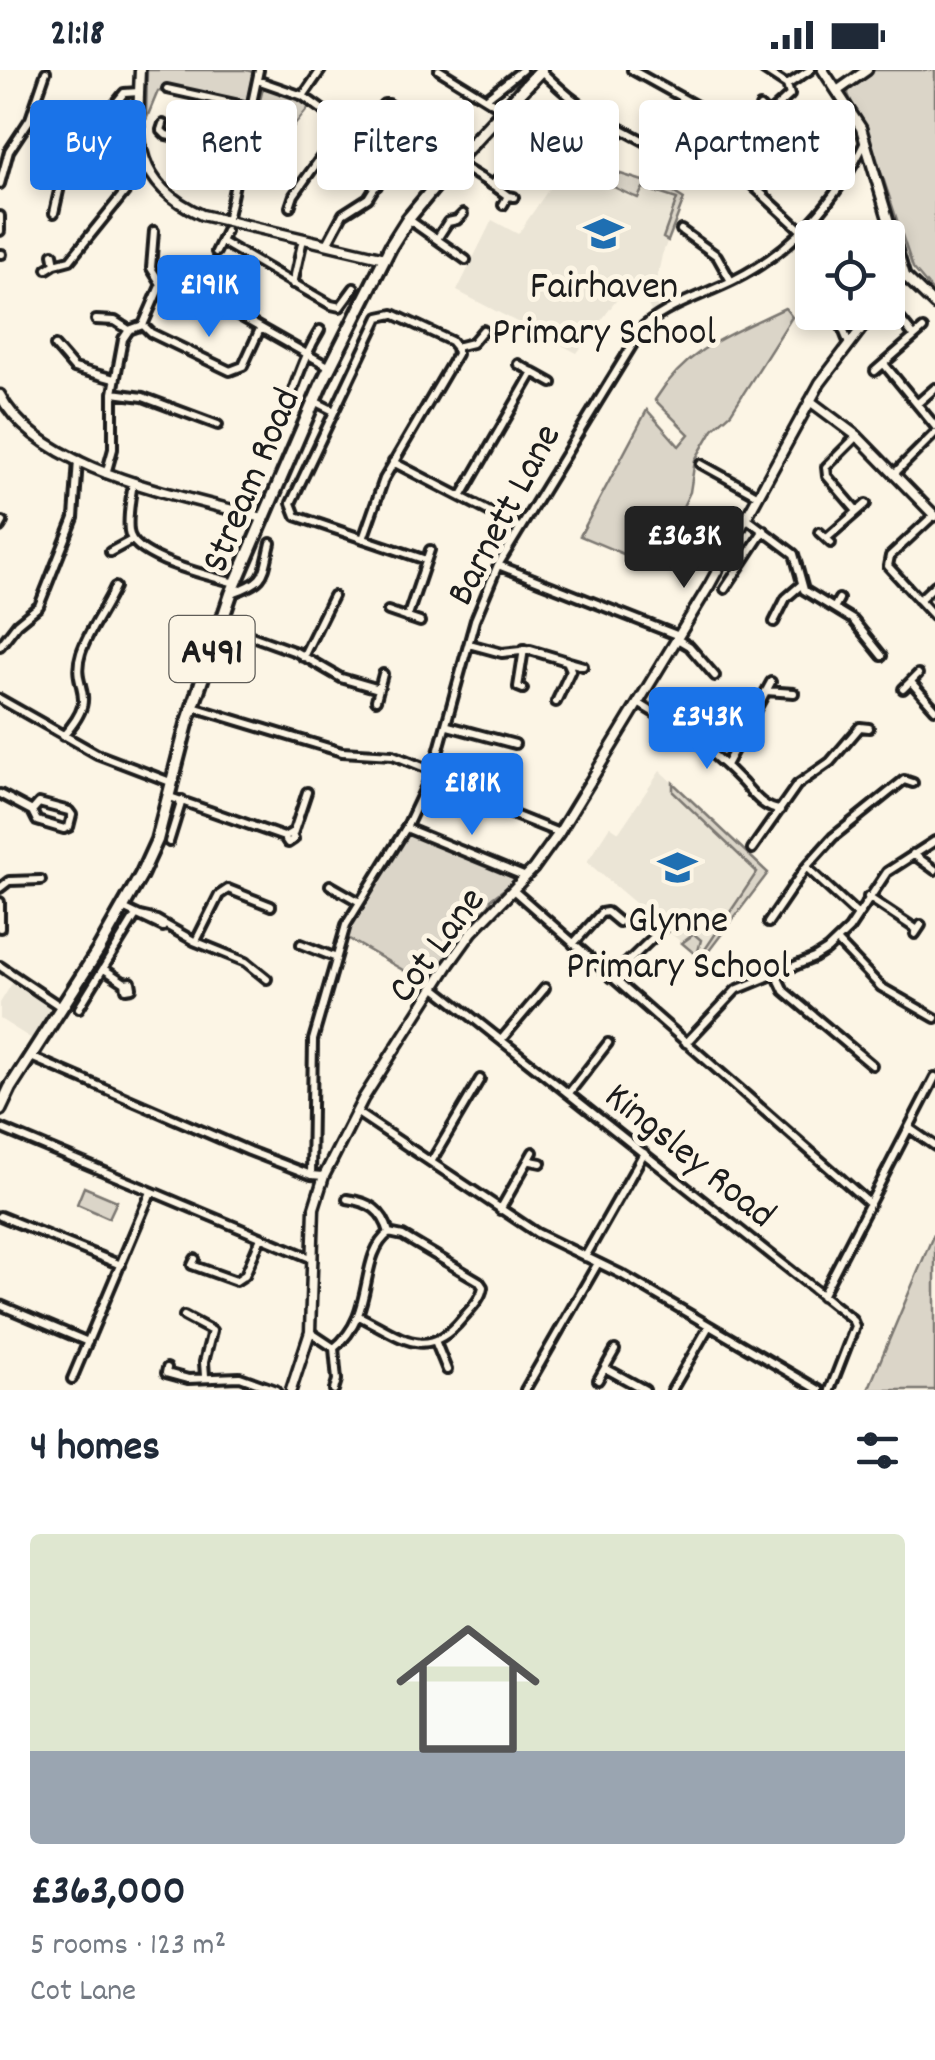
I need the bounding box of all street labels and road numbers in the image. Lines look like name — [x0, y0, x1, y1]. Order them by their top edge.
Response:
street label: Stream Road — [190, 381, 318, 582]
street label: Barnett Lane — [435, 415, 579, 617]
road number: A491 — [170, 616, 254, 682]
street label: Cot Lane — [377, 877, 502, 1017]
street label: Kingsley Road — [590, 1071, 786, 1245]

